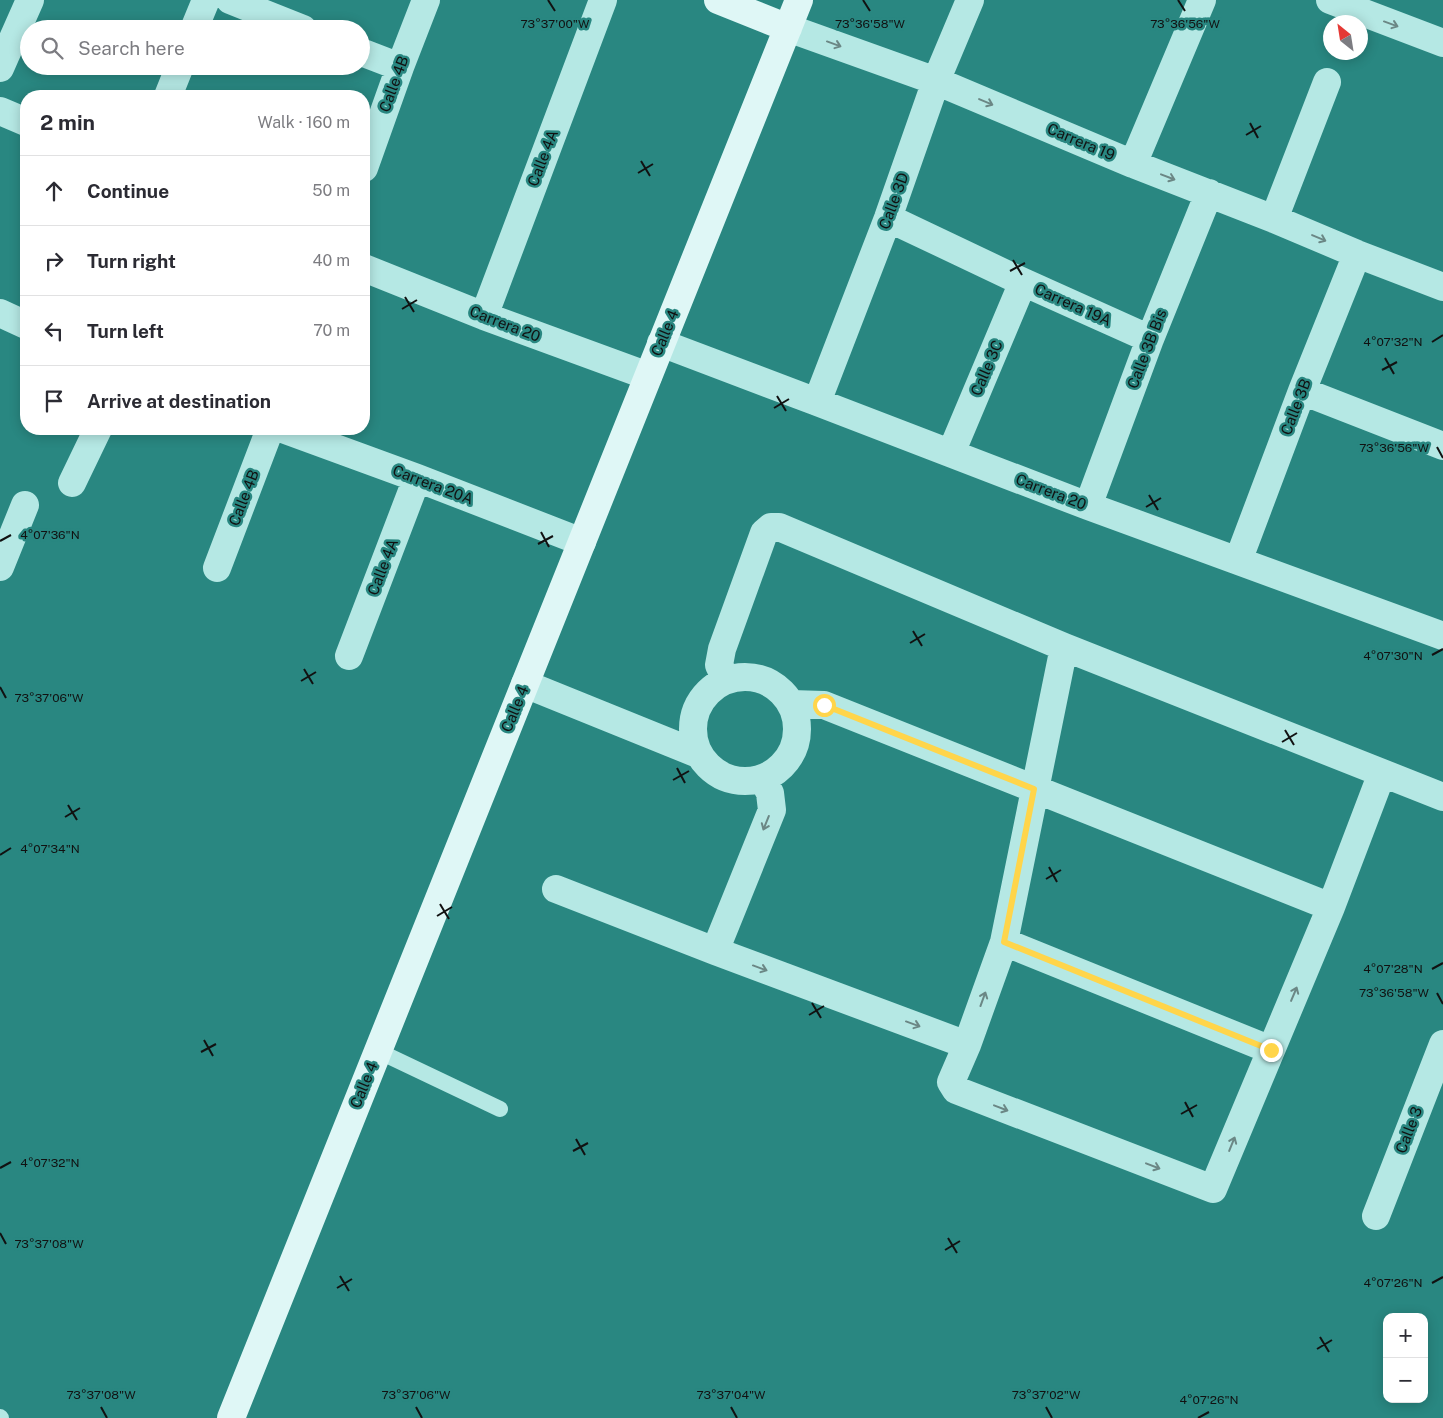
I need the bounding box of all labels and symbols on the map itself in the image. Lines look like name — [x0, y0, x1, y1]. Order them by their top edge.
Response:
north arrow — [1323, 15, 1368, 60]
text: 73°37'00"W — [521, 17, 590, 31]
text: 73°36'58"W — [835, 17, 906, 31]
text: 73°36'56"W — [1150, 17, 1220, 31]
one-way arrow — [1383, 20, 1399, 29]
one-way arrow — [825, 40, 841, 49]
street label: Calle 4B — [376, 53, 412, 114]
one-way arrow — [978, 98, 993, 107]
street label: Carrera 19 — [1045, 120, 1117, 163]
street label: Calle 4A — [524, 127, 561, 188]
street label: Calle 3D — [875, 170, 912, 231]
one-way arrow — [1160, 173, 1175, 182]
one-way arrow — [1311, 233, 1326, 243]
street label: Carrera 19A — [1032, 280, 1115, 329]
street label: Carrera 20 — [467, 302, 543, 345]
street label: Calle 4 — [648, 307, 681, 358]
street label: Calle 3B Bis — [1124, 307, 1169, 391]
text: 4°07'32"N — [1363, 335, 1423, 349]
street label: Calle 3C — [967, 337, 1006, 398]
street label: Calle 3B — [1277, 376, 1314, 437]
text: 73°36'56"W — [1359, 441, 1429, 455]
street label: Carrera 20A — [390, 461, 476, 508]
street label: Calle 4B — [225, 467, 262, 528]
street label: Carrera 20 — [1013, 470, 1089, 513]
text: 4°07'36"N — [20, 528, 80, 542]
street label: Calle 4A — [364, 536, 401, 597]
text: 4°07'30"N — [1363, 649, 1423, 663]
street label: Calle 4 — [498, 683, 531, 734]
text: 73°37'06"W — [15, 691, 84, 705]
route start — [813, 694, 836, 717]
one-way arrow — [761, 815, 770, 831]
text: 4°07'34"N — [20, 842, 80, 856]
text: 4°07'28"N — [1363, 962, 1423, 976]
one-way arrow — [752, 964, 767, 973]
text: 73°36'58"W — [1359, 986, 1430, 1000]
one-way arrow — [1290, 987, 1300, 1002]
one-way arrow — [979, 991, 989, 1007]
one-way arrow — [904, 1020, 920, 1029]
route end — [1260, 1039, 1283, 1062]
street label: Calle 4 — [347, 1059, 380, 1110]
one-way arrow — [994, 1104, 1009, 1113]
street label: Calle 3 — [1392, 1104, 1425, 1156]
one-way arrow — [1228, 1137, 1237, 1152]
text: 4°07'32"N — [20, 1156, 80, 1170]
one-way arrow — [1145, 1162, 1160, 1171]
text: 73°37'08"W — [14, 1237, 84, 1251]
text: 4°07'26"N — [1363, 1276, 1423, 1290]
text: 73°37'08"W — [66, 1388, 136, 1402]
text: 73°37'06"W — [382, 1388, 451, 1402]
text: 73°37'04"W — [696, 1388, 766, 1402]
text: 73°37'02"W — [1012, 1388, 1081, 1402]
text: 4°07'26"N — [1179, 1393, 1239, 1407]

